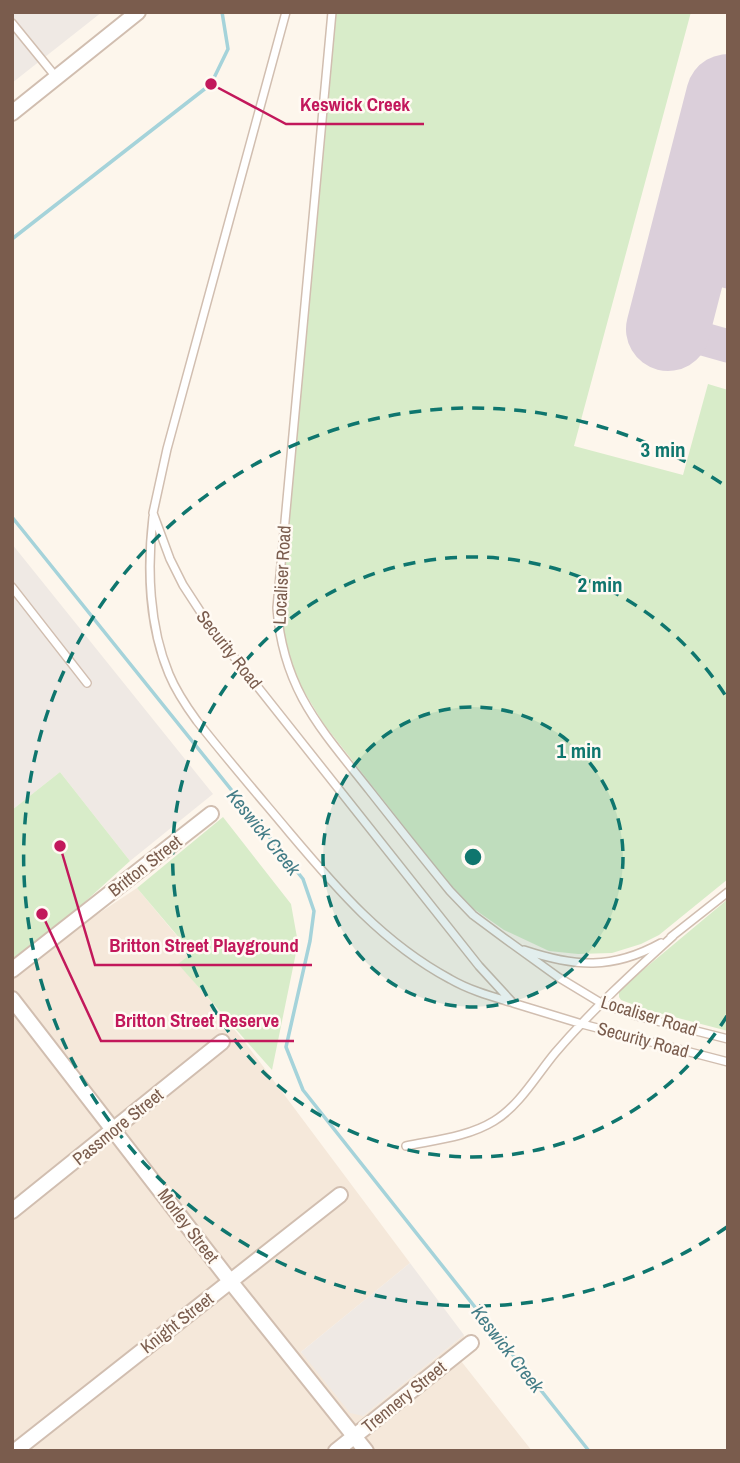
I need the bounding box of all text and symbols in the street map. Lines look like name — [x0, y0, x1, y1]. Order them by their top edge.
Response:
callout: Keswick Creek — [286, 84, 424, 124]
text: Keswick Creek — [300, 91, 410, 117]
text: 3 min — [641, 435, 685, 464]
street label: Localiser Road — [266, 525, 297, 625]
text: 2 min — [578, 570, 622, 599]
street label: Security Road — [191, 605, 268, 694]
text: 1 min — [557, 736, 601, 765]
water label: Keswick Creek — [221, 783, 308, 881]
street label: Britton Street — [103, 829, 187, 902]
centre of rings — [461, 845, 485, 869]
callout: Britton Street Playground — [95, 925, 312, 965]
text: Britton Street Playground — [109, 932, 299, 958]
street label: Localiser Road — [598, 989, 700, 1042]
callout: Britton Street Reserve — [101, 1001, 294, 1041]
text: Britton Street Reserve — [115, 1007, 280, 1033]
street label: Security Road — [595, 1015, 692, 1064]
street label: Passmore Street — [67, 1082, 168, 1171]
street label: Morley Street — [152, 1183, 225, 1268]
street label: Knight Street — [135, 1286, 218, 1359]
water label: Keswick Creek — [466, 1300, 551, 1399]
street label: Trennery Street — [356, 1355, 451, 1438]

